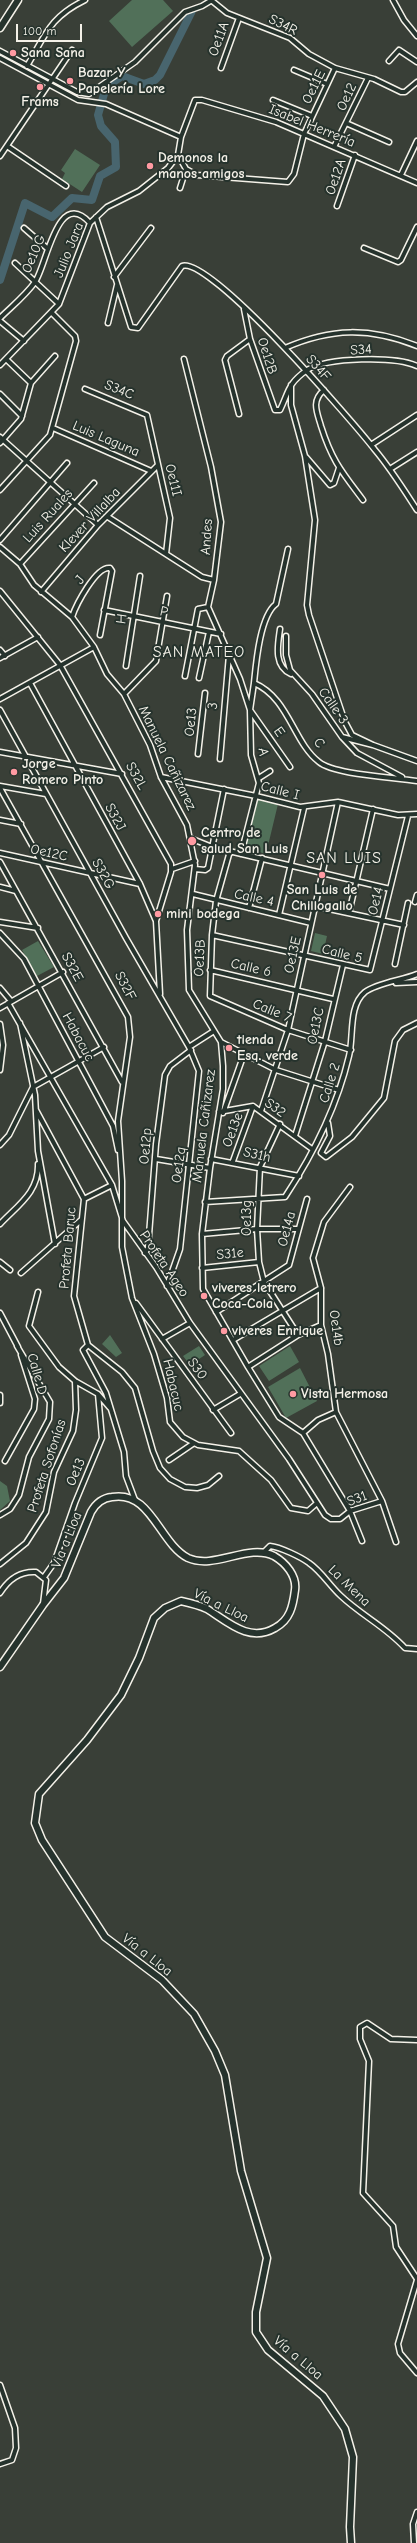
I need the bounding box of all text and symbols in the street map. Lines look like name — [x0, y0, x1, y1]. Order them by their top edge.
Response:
street label: S34R — [266, 11, 300, 39]
scale bar — [18, 16, 84, 42]
street label: Oe11A — [205, 20, 233, 58]
text: 100 m — [23, 24, 56, 38]
place label: Sana Sana — [21, 45, 85, 61]
marker: Sana Sana — [8, 48, 18, 58]
place label: Bazar Y Papelería Lore — [78, 65, 165, 98]
street label: Oe11E — [299, 67, 329, 107]
marker: Bazar Y Papelería Lore — [65, 76, 75, 86]
street label: Oe12 — [333, 80, 361, 114]
marker: Frams — [35, 82, 45, 92]
place label: Frams — [21, 94, 59, 110]
street label: Isabel Herrería — [266, 101, 358, 151]
place label: Demonos la manos amigos — [158, 150, 245, 182]
street label: Oe12A — [322, 157, 350, 197]
marker: Demonos la manos amigos — [145, 161, 155, 171]
street label: Julio Jara — [50, 220, 88, 280]
street label: Oe10G — [18, 232, 50, 276]
street label: Oe12B — [253, 336, 281, 376]
street label: S34 — [350, 341, 372, 359]
street label: S34F — [302, 351, 334, 385]
street label: S34C — [102, 377, 136, 403]
street label: Luis Laguna — [70, 417, 142, 461]
street label: Oe11I — [161, 462, 185, 498]
street label: Klever Villalba — [56, 484, 124, 556]
street label: Luis Ruales — [20, 486, 76, 546]
street label: Andes — [197, 518, 217, 556]
street label: J — [71, 572, 89, 588]
street label: P — [158, 603, 170, 621]
street label: H — [113, 613, 131, 625]
district label: SAN MATEO — [153, 642, 245, 662]
street label: Calle 3 — [314, 685, 352, 727]
street label: 3 — [204, 702, 222, 710]
street label: Manuela Cañizarez — [134, 703, 200, 813]
street label: Oe13 — [181, 707, 201, 737]
street label: E — [270, 724, 288, 740]
street label: C — [310, 735, 328, 751]
street label: A — [254, 747, 272, 757]
place label: Jorge Romero Pinto — [22, 756, 103, 788]
street label: S32L — [122, 759, 150, 793]
marker: Jorge Romero Pinto — [9, 767, 19, 777]
street label: Calle I — [259, 778, 301, 804]
street label: S32J — [101, 800, 129, 834]
place label: Centro de salud San Luis — [201, 825, 288, 858]
marker: Centro de salud San Luis — [186, 835, 198, 847]
street label: Oe12C — [29, 841, 69, 865]
district label: SAN LUIS — [306, 848, 382, 868]
street label: S32G — [88, 856, 118, 892]
marker: San Luis de Chillogallo — [317, 870, 327, 880]
place label: San Luis de Chillogallo — [287, 882, 357, 914]
street label: Oe14 — [364, 885, 388, 917]
street label: Calle 4 — [232, 886, 276, 910]
place label: mini bodega — [166, 906, 240, 922]
marker: mini bodega — [153, 909, 163, 919]
street label: Oe13E — [281, 935, 305, 975]
street label: Oe13B — [191, 939, 209, 977]
street label: Calle 5 — [320, 941, 364, 967]
street label: S32E — [57, 950, 87, 984]
street label: Calle 6 — [229, 955, 273, 981]
street label: S32F — [110, 969, 140, 1003]
street label: Calle 7 — [250, 996, 294, 1026]
street label: Oe13C — [304, 1006, 328, 1046]
street label: Habacuc — [58, 1010, 98, 1064]
place label: tienda Esq. verde — [237, 1032, 298, 1064]
marker: tienda Esq. verde — [224, 1043, 234, 1053]
street label: Calle 2 — [316, 1061, 344, 1105]
street label: Manuela Cañizarez — [189, 1068, 219, 1184]
street label: S32 — [261, 1095, 289, 1121]
street label: Oe13e — [219, 1110, 247, 1150]
street label: Oe12p — [136, 1127, 156, 1165]
street label: S31h — [242, 1144, 272, 1166]
street label: Oe12q — [168, 1146, 190, 1184]
street label: Oe13g — [239, 1200, 255, 1236]
street label: Profeta Baruc — [56, 1206, 80, 1290]
street label: Oe14a — [274, 1210, 300, 1248]
street label: Profeta Ageo — [136, 1228, 192, 1300]
street label: S31e — [216, 1244, 244, 1264]
place label: viveres letrero Coca-Cola — [212, 1280, 297, 1312]
marker: viveres letrero Coca-Cola — [199, 1291, 209, 1301]
street label: Oe14b — [325, 1309, 347, 1347]
place label: viveres Enrique — [232, 1323, 323, 1339]
marker: viveres Enrique — [219, 1326, 229, 1336]
street label: Calle D — [23, 1351, 51, 1397]
street label: S30 — [183, 1355, 211, 1383]
street label: Habacuc — [159, 1357, 187, 1413]
place label: Vista Hermosa — [301, 1386, 388, 1402]
marker: Vista Hermosa — [288, 1389, 298, 1399]
street label: Profeta Sofonías — [24, 1417, 70, 1515]
street label: Oe13 — [63, 1456, 89, 1488]
street label: S31 — [344, 1488, 370, 1510]
street label: Via a Lloa — [48, 1509, 86, 1571]
street label: La Mena — [324, 1562, 374, 1610]
street label: Vía a Lloa — [191, 1585, 251, 1627]
street label: Vía a Lloa — [119, 1930, 175, 1980]
street label: Vía a Lloa — [270, 2333, 326, 2383]

